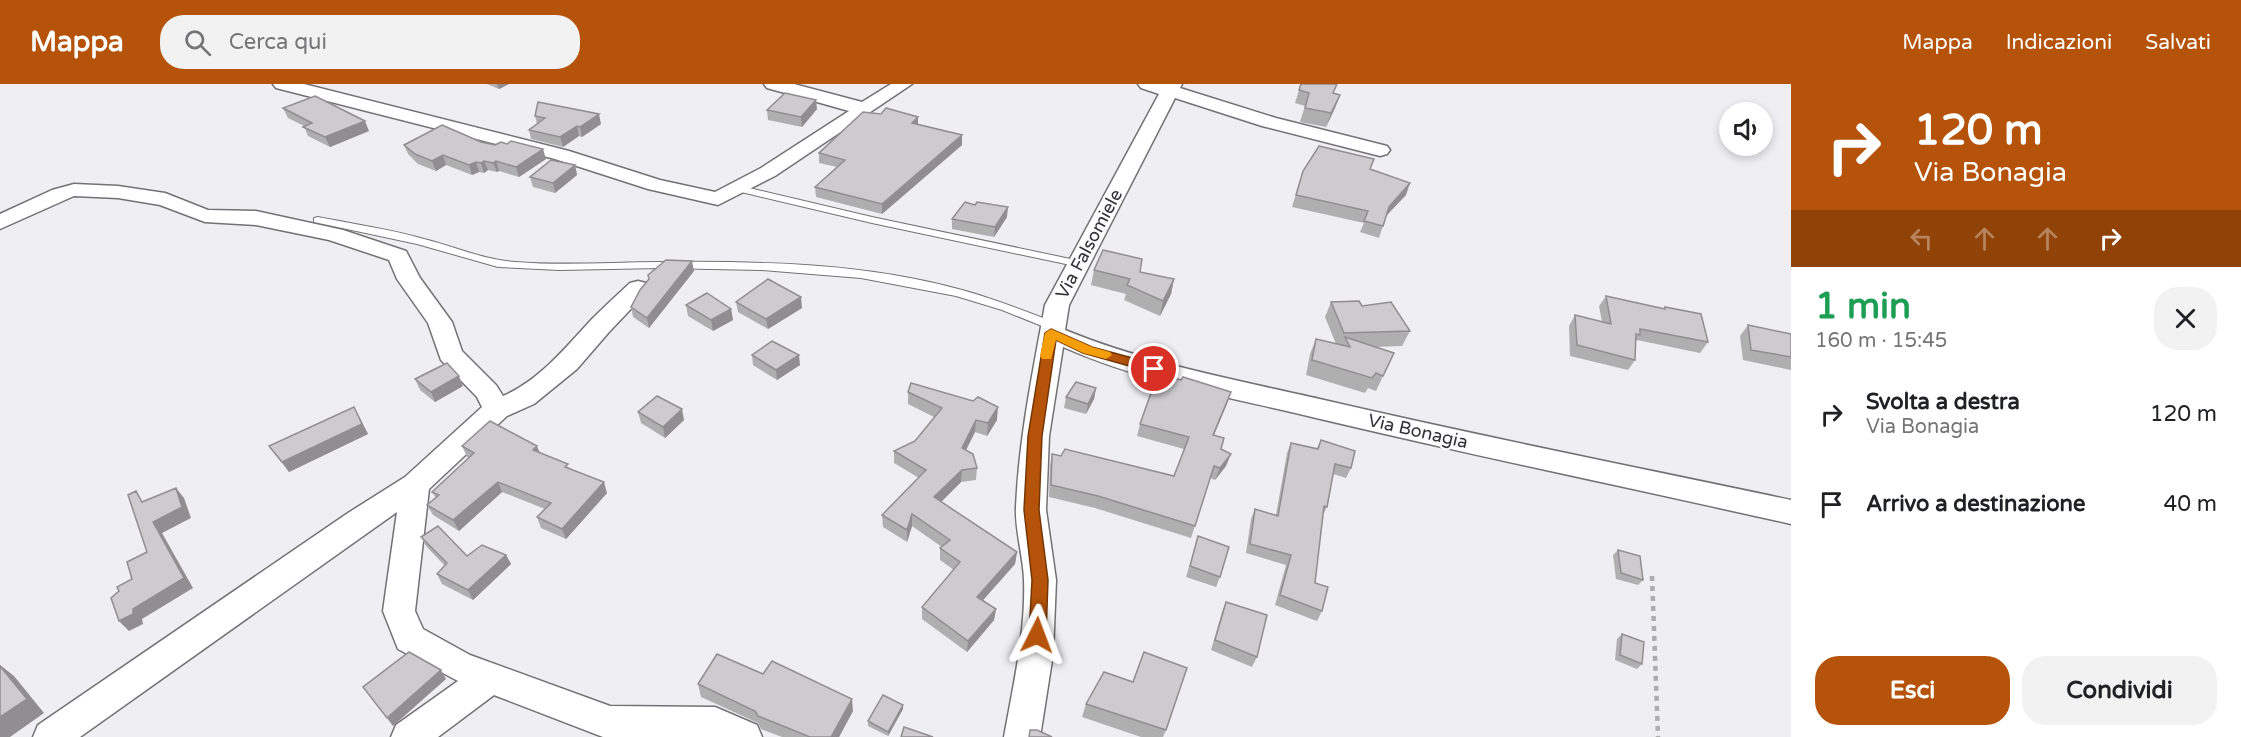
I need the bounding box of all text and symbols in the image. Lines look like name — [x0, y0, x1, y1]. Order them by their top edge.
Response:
search box — [160, 15, 580, 69]
text: Mappa — [30, 25, 124, 59]
icon: search — [181, 26, 214, 59]
text: Cerca qui — [229, 29, 327, 55]
text: Mappa — [1902, 30, 1973, 55]
text: Indicazioni — [2006, 30, 2112, 55]
text: Salvati — [2145, 30, 2211, 55]
map controls — [1719, 102, 1773, 156]
button: sound — [1719, 102, 1773, 156]
text: 120 m — [1914, 105, 2043, 156]
icon: right — [1815, 108, 1893, 186]
text: Via Bonagia — [1914, 156, 2067, 189]
street label: Via Falsomiele — [1051, 185, 1127, 303]
icon: left — [1905, 222, 1938, 255]
icon: ahead — [1968, 222, 2001, 255]
icon: ahead — [2031, 222, 2064, 255]
icon: right — [2094, 222, 2127, 255]
text: 1 min — [1815, 285, 1911, 328]
button: close — [2154, 287, 2217, 350]
text: 160 m · 15:45 — [1815, 329, 1947, 353]
pin — [1128, 343, 1179, 394]
icon: arrive — [1137, 352, 1170, 385]
text: Svolta a destra — [1866, 389, 2020, 415]
icon: right — [1815, 398, 1848, 431]
text: 120 m — [2150, 401, 2217, 427]
street label: Via Bonagia — [1366, 409, 1470, 453]
text: Via Bonagia — [1866, 415, 1979, 439]
icon: arrive — [1815, 488, 1848, 521]
text: Arrivo a destinazione — [1866, 491, 2085, 517]
text: 40 m — [2163, 491, 2217, 517]
position arrow — [1005, 603, 1069, 667]
button: Esci — [1815, 656, 2010, 725]
button: Condividi — [2022, 656, 2217, 725]

